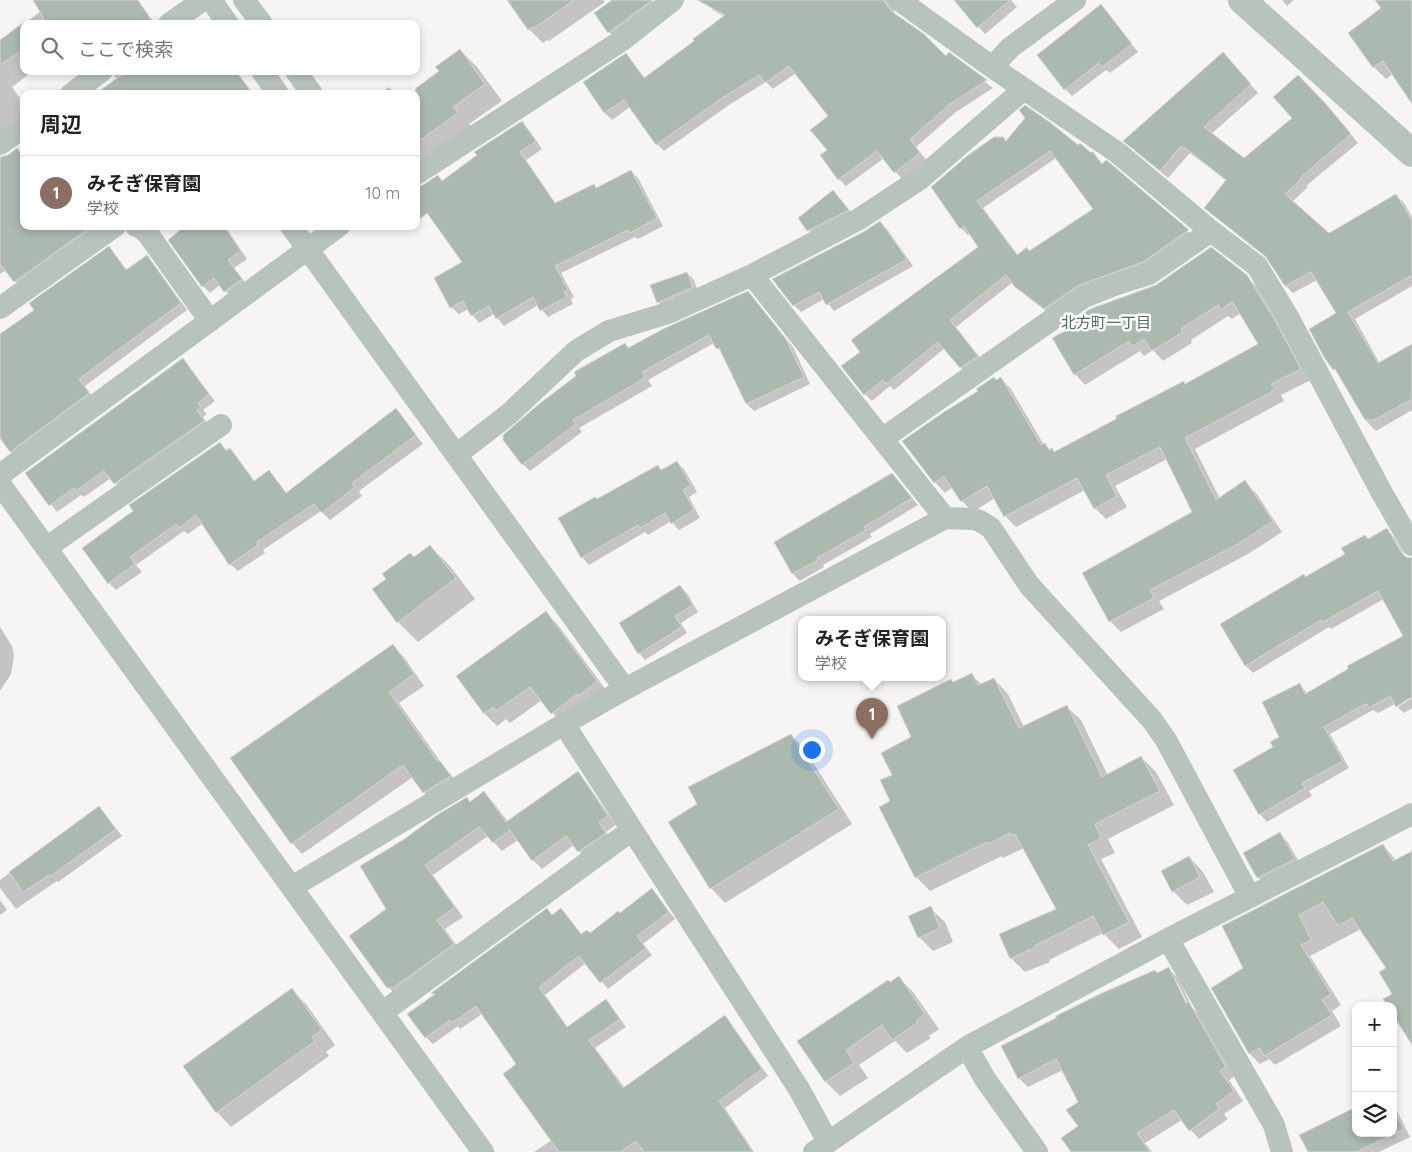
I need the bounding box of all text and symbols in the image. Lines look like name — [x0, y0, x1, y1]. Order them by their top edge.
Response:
search box — [20, 20, 420, 75]
icon: search — [38, 34, 66, 62]
text: ここで検索 — [78, 37, 173, 61]
text: 周辺 — [40, 111, 82, 137]
text: みそぎ保育園 — [87, 171, 201, 195]
text: 1 — [53, 183, 59, 203]
text: 10 m — [366, 183, 400, 203]
text: 学校 — [87, 198, 119, 218]
district label: 北方町一丁目 — [1061, 313, 1151, 332]
popup — [798, 616, 946, 681]
text: みそぎ保育園 — [815, 626, 929, 650]
text: 学校 — [815, 653, 847, 673]
pin: 1 — [856, 698, 888, 739]
your location — [799, 737, 825, 763]
map controls — [1352, 1002, 1397, 1137]
button: + — [1352, 1002, 1397, 1047]
button: − — [1352, 1047, 1397, 1092]
button: layers — [1352, 1092, 1397, 1137]

